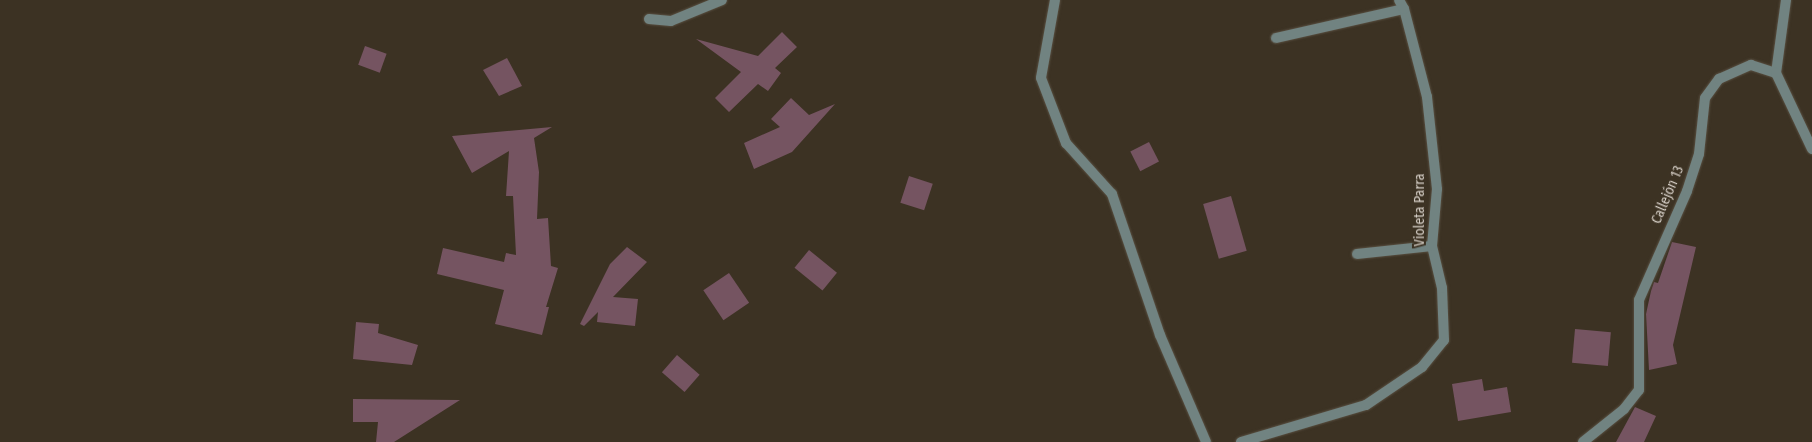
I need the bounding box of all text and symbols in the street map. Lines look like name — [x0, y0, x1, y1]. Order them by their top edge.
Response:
street label: Callejón 13 — [1648, 164, 1688, 226]
street label: Violeta Parra — [1412, 174, 1428, 246]

